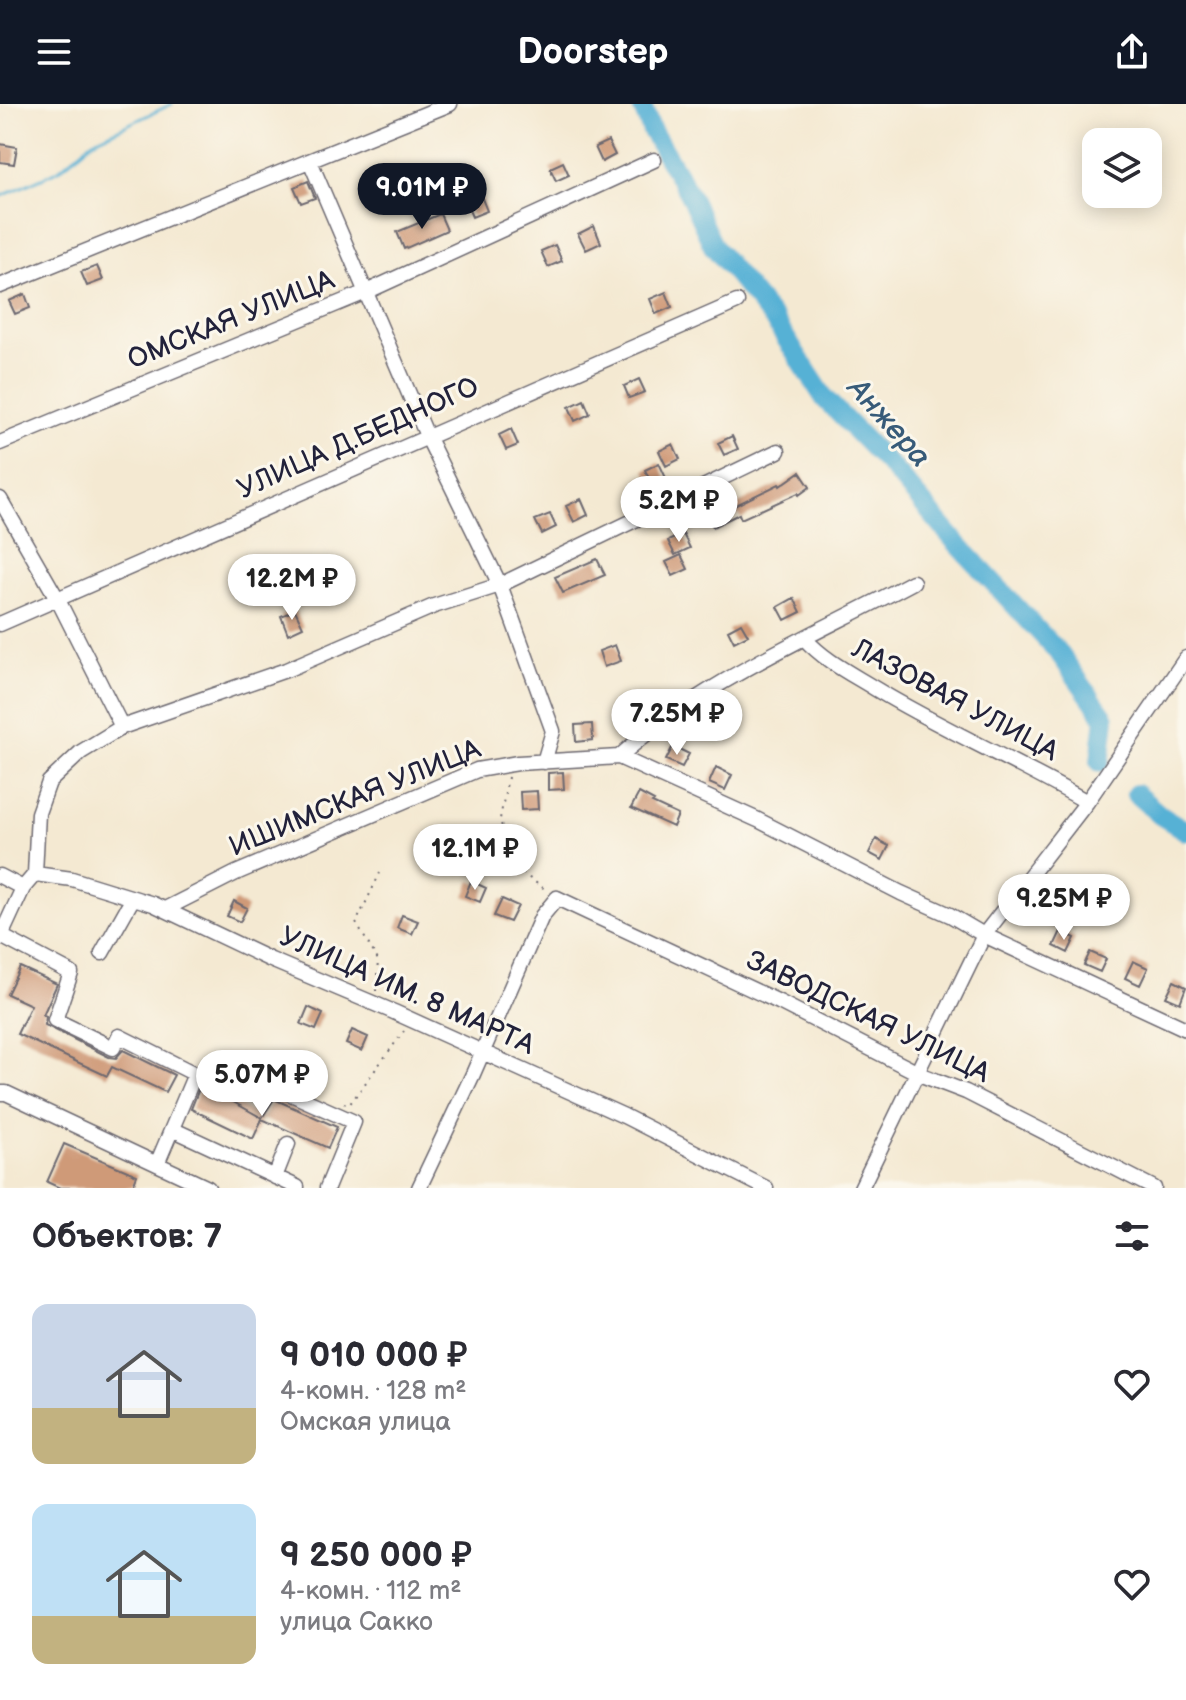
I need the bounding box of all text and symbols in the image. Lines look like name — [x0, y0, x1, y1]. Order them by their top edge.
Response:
icon: menu — [32, 30, 76, 74]
icon: share — [1110, 30, 1154, 74]
text: Doorstep — [517, 31, 669, 74]
map controls — [1082, 128, 1162, 208]
button: layers — [1082, 128, 1162, 208]
pin: 9.01M ₽ — [348, 163, 496, 231]
text: 9.01M ₽ — [376, 173, 468, 204]
street label: ОМСКАЯ УЛИЦА — [123, 263, 340, 376]
street label: УЛИЦА Д.БЕДНОГО — [232, 370, 484, 506]
water label: Анжера — [838, 370, 938, 475]
pin: 5.2M ₽ — [614, 476, 744, 544]
text: 5.2M ₽ — [639, 486, 719, 517]
pin: 12.2M ₽ — [218, 554, 366, 622]
text: 12.2M ₽ — [246, 564, 338, 595]
street label: ЛАЗОВАЯ УЛИЦА — [846, 631, 1065, 769]
pin: 7.25M ₽ — [603, 689, 751, 757]
text: 7.25M ₽ — [629, 699, 725, 730]
street label: ИШИМСКАЯ УЛИЦА — [224, 732, 486, 864]
pin: 12.1M ₽ — [401, 824, 549, 892]
text: 12.1M ₽ — [431, 834, 519, 865]
pin: 9.25M ₽ — [990, 874, 1138, 942]
text: 9.25M ₽ — [1016, 884, 1112, 915]
street label: УЛИЦА ИМ. 8 МАРТА — [275, 920, 540, 1062]
street label: ЗАВОДСКАЯ УЛИЦА — [741, 944, 996, 1091]
pin: 5.07M ₽ — [188, 1050, 336, 1118]
text: 5.07M ₽ — [214, 1060, 310, 1091]
icon: filters — [1110, 1214, 1154, 1258]
text: Объектов: 7 — [32, 1216, 222, 1257]
text: 9 010 000 ₽ — [280, 1335, 467, 1376]
icon: home — [96, 1336, 192, 1432]
icon: heart — [1110, 1362, 1154, 1406]
text: 4-комн. · 128 m² — [280, 1376, 467, 1407]
text: Омская улица — [280, 1407, 451, 1438]
text: 9 250 000 ₽ — [280, 1535, 472, 1576]
icon: home — [96, 1536, 192, 1632]
icon: heart — [1110, 1562, 1154, 1606]
text: 4-комн. · 112 m² — [280, 1576, 461, 1607]
text: улица Сакко — [280, 1607, 433, 1638]

